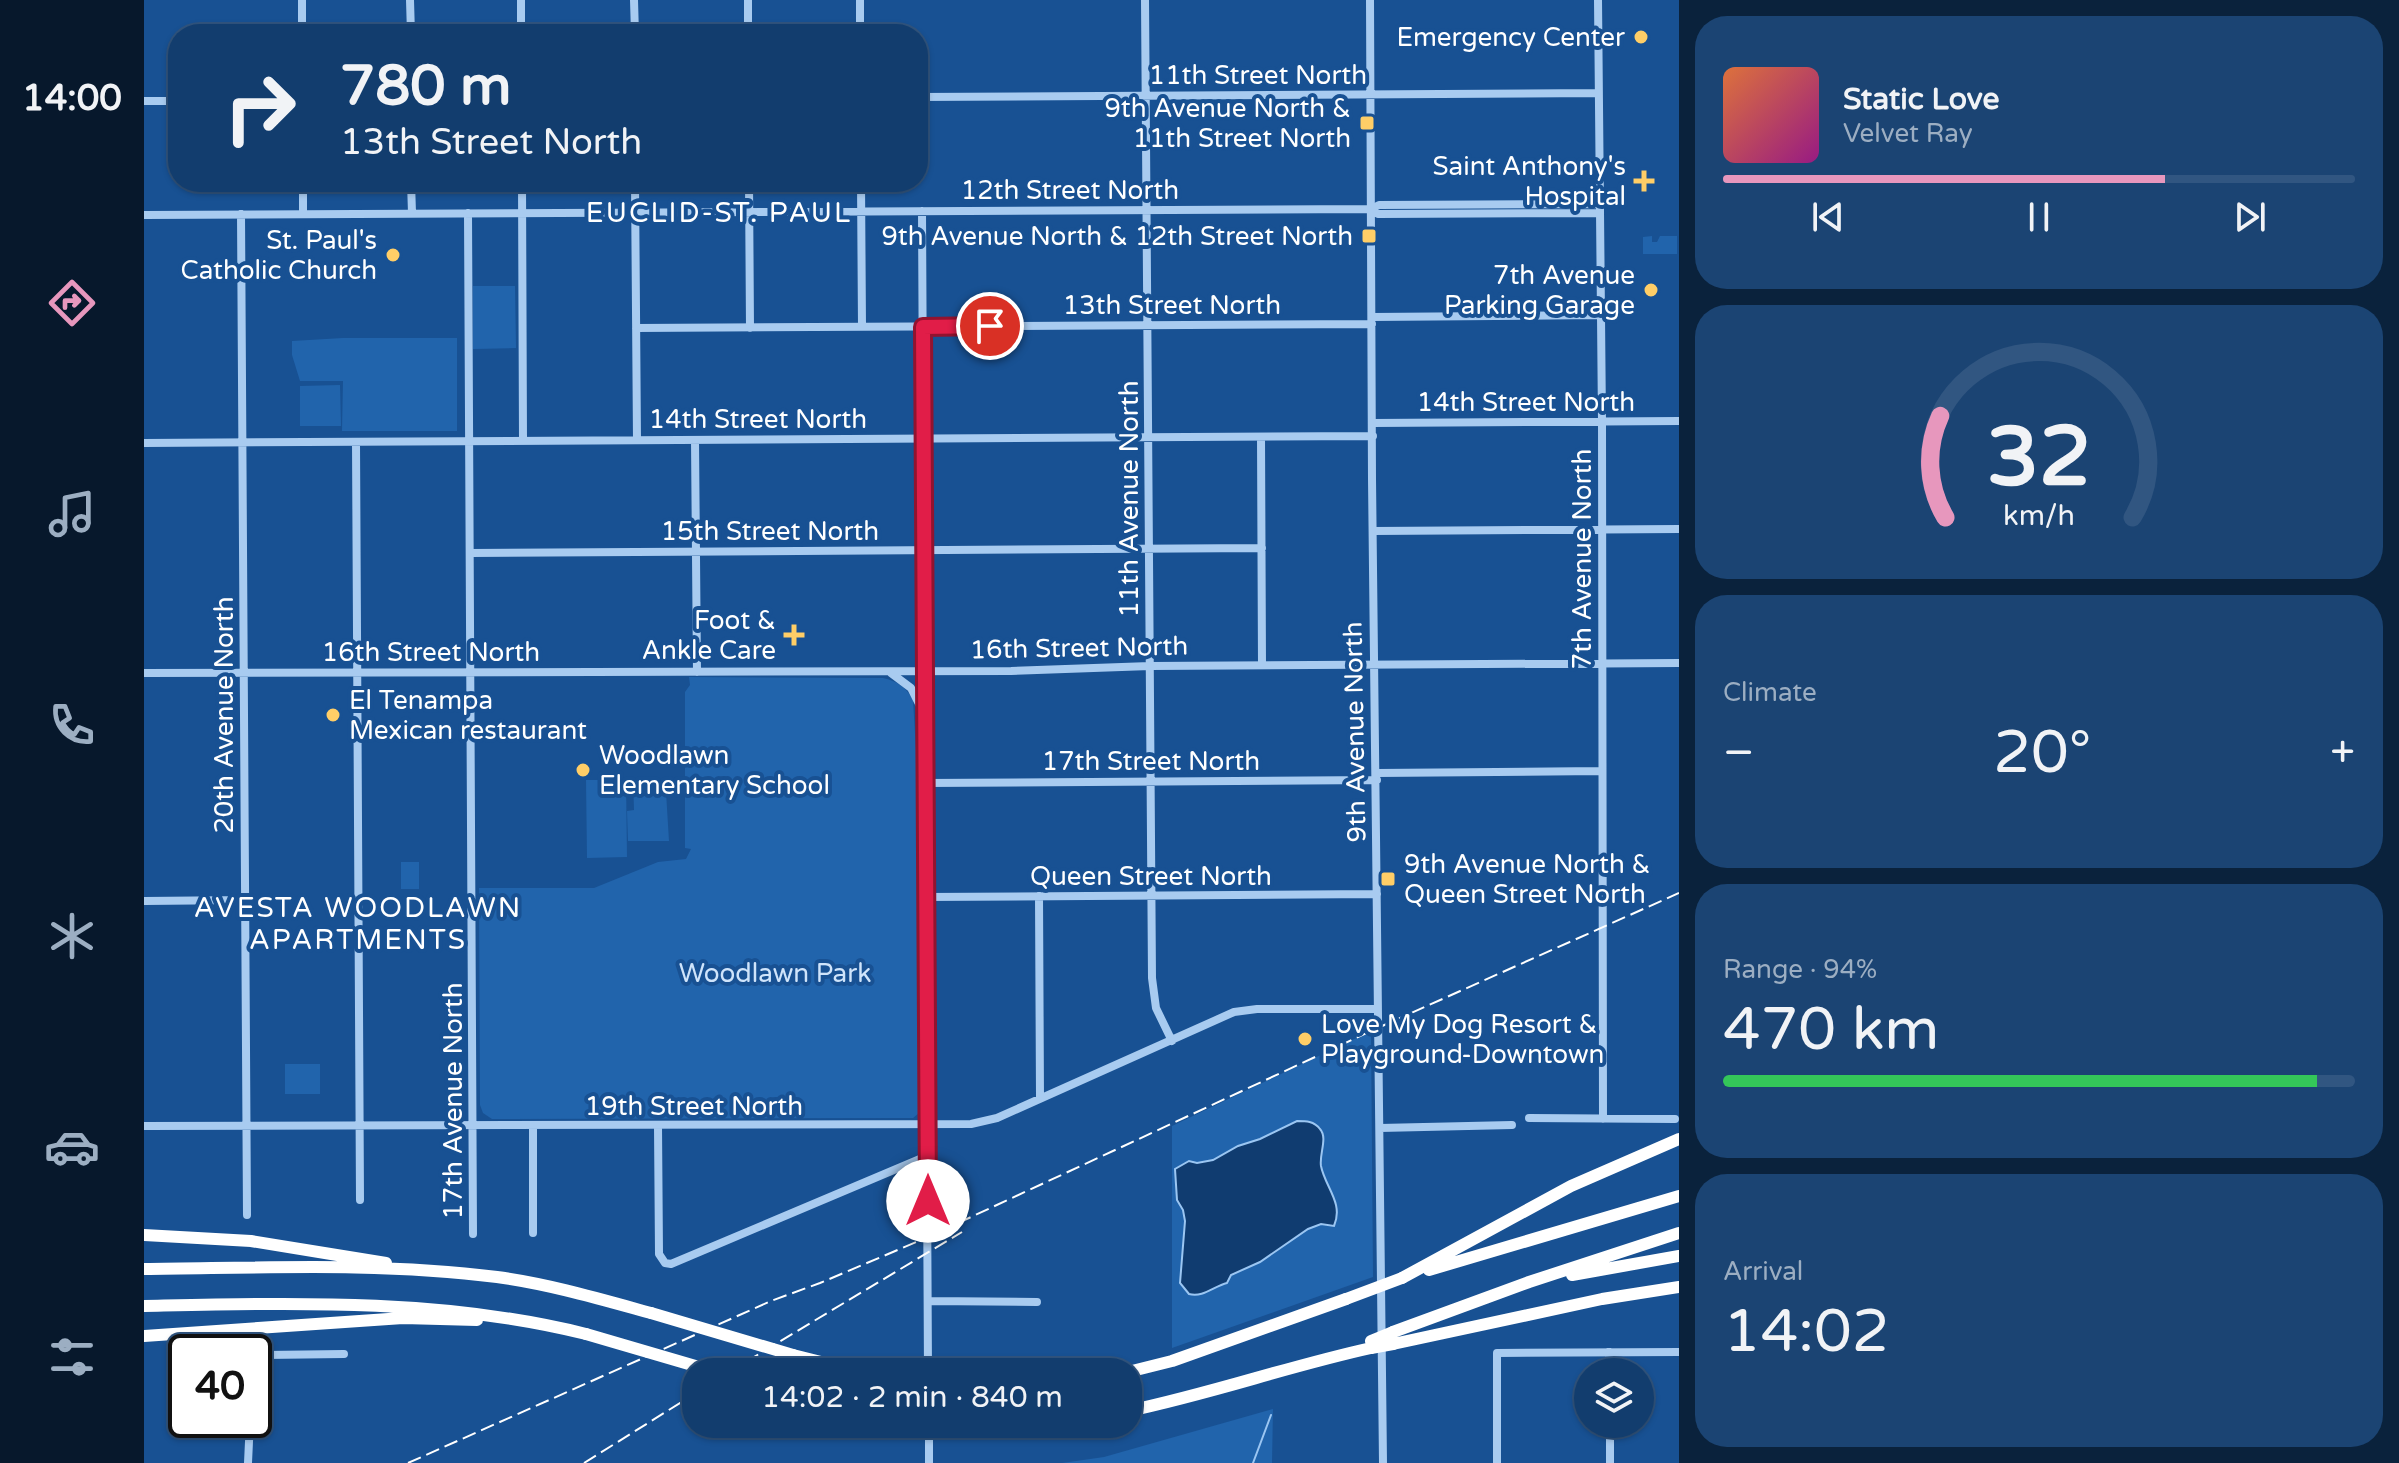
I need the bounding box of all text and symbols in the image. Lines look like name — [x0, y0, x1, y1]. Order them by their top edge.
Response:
place label: Emergency Center — [1397, 22, 1625, 53]
marker: Emergency Center — [1632, 28, 1650, 46]
text: 780 m — [340, 53, 511, 120]
icon: right — [208, 56, 312, 160]
street label: 11th Street North — [1149, 60, 1367, 91]
text: 14:00 — [22, 77, 122, 120]
text: Static Love — [1843, 81, 1999, 118]
place label: 9th Avenue North & 11th Street North — [1104, 93, 1351, 154]
marker: 9th Avenue North & 11th Street North — [1358, 114, 1376, 132]
text: Velvet Ray — [1843, 118, 1973, 149]
text: 13th Street North — [340, 121, 642, 164]
place label: Saint Anthony's Hospital — [1433, 151, 1626, 212]
marker: Saint Anthony's Hospital — [1633, 170, 1655, 192]
street label: 12th Street North — [961, 175, 1179, 206]
icon: previous — [1806, 195, 1850, 239]
icon: pause — [2017, 195, 2061, 239]
icon: next — [2228, 195, 2272, 239]
district label: EUCLID-ST. PAUL — [586, 196, 852, 230]
place label: 9th Avenue North & 12th Street North — [881, 221, 1353, 252]
place label: St. Paul's Catholic Church — [181, 225, 377, 286]
marker: 9th Avenue North & 12th Street North — [1360, 227, 1378, 245]
marker: St. Paul's Catholic Church — [384, 246, 402, 264]
place label: 7th Avenue Parking Garage — [1444, 260, 1635, 321]
icon: directions — [44, 275, 100, 331]
marker: 7th Avenue Parking Garage — [1642, 281, 1660, 299]
street label: 13th Street North — [1063, 290, 1281, 321]
pin — [956, 292, 1024, 360]
icon: arrive — [968, 304, 1012, 348]
street label: 11th Avenue North — [1114, 380, 1145, 618]
street label: 14th Street North — [1417, 387, 1635, 418]
street label: 14th Street North — [649, 404, 867, 435]
text: 32 — [1987, 408, 2091, 508]
street label: 7th Avenue North — [1567, 449, 1598, 669]
icon: music — [44, 486, 100, 542]
text: km/h — [2003, 499, 2075, 533]
street label: 15th Street North — [661, 516, 879, 547]
street label: 20th Avenue North — [209, 596, 240, 834]
place label: Foot & Ankle Care — [642, 605, 776, 666]
street label: 9th Avenue North — [1338, 621, 1372, 843]
marker: Foot & Ankle Care — [783, 624, 805, 646]
street label: 16th Street North — [970, 631, 1188, 665]
street label: 16th Street North — [322, 637, 540, 668]
text: Climate — [1723, 677, 1817, 708]
place label: El Tenampa Mexican restaurant — [349, 685, 587, 746]
icon: phone — [44, 697, 100, 753]
marker: El Tenampa Mexican restaurant — [324, 706, 342, 724]
text: 20° — [1993, 717, 2091, 789]
text: − — [1723, 727, 1754, 780]
text: + — [2330, 727, 2355, 780]
place label: Woodlawn Elementary School — [599, 740, 830, 801]
street label: 17th Street North — [1042, 746, 1260, 777]
marker: Woodlawn Elementary School — [574, 761, 592, 779]
place label: 9th Avenue North & Queen Street North — [1404, 849, 1651, 910]
street label: Queen Street North — [1030, 861, 1272, 892]
marker: 9th Avenue North & Queen Street North — [1379, 870, 1397, 888]
district label: AVESTA WOODLAWN APARTMENTS — [194, 891, 522, 957]
icon: climate — [44, 908, 100, 964]
text: Range · 94% — [1723, 954, 1877, 985]
park label: Woodlawn Park — [679, 958, 871, 989]
street label: 17th Avenue North — [438, 982, 469, 1220]
text: 470 km — [1723, 994, 1939, 1066]
place label: Love My Dog Resort & Playground-Downtown — [1321, 1009, 1604, 1070]
marker: Love My Dog Resort & Playground-Downtown — [1296, 1030, 1314, 1048]
street label: 19th Street North — [585, 1091, 803, 1122]
icon: car — [44, 1119, 100, 1175]
position arrow — [886, 1159, 970, 1243]
text: Arrival — [1723, 1256, 1803, 1287]
text: 14:02 — [1723, 1296, 1889, 1368]
icon: filters — [44, 1329, 100, 1385]
speed limit sign: 40 — [168, 1334, 272, 1438]
map controls — [1574, 1358, 1654, 1438]
button: layers — [1574, 1358, 1654, 1438]
text: 14:02 · 2 min · 840 m — [761, 1379, 1063, 1416]

